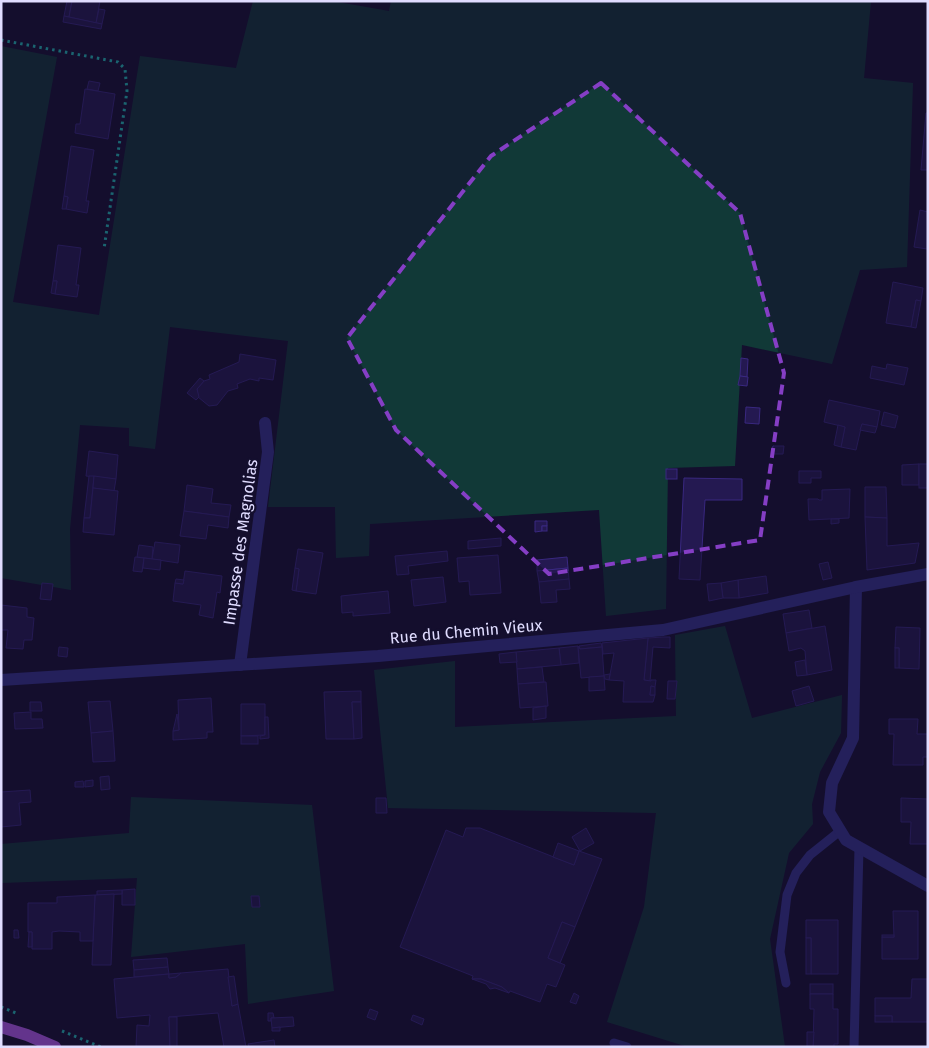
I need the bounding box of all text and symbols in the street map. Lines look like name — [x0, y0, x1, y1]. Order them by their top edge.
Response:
street label: Impasse des Magnolias — [219, 458, 262, 626]
street label: Rue du Chemin Vieux — [389, 615, 543, 648]

